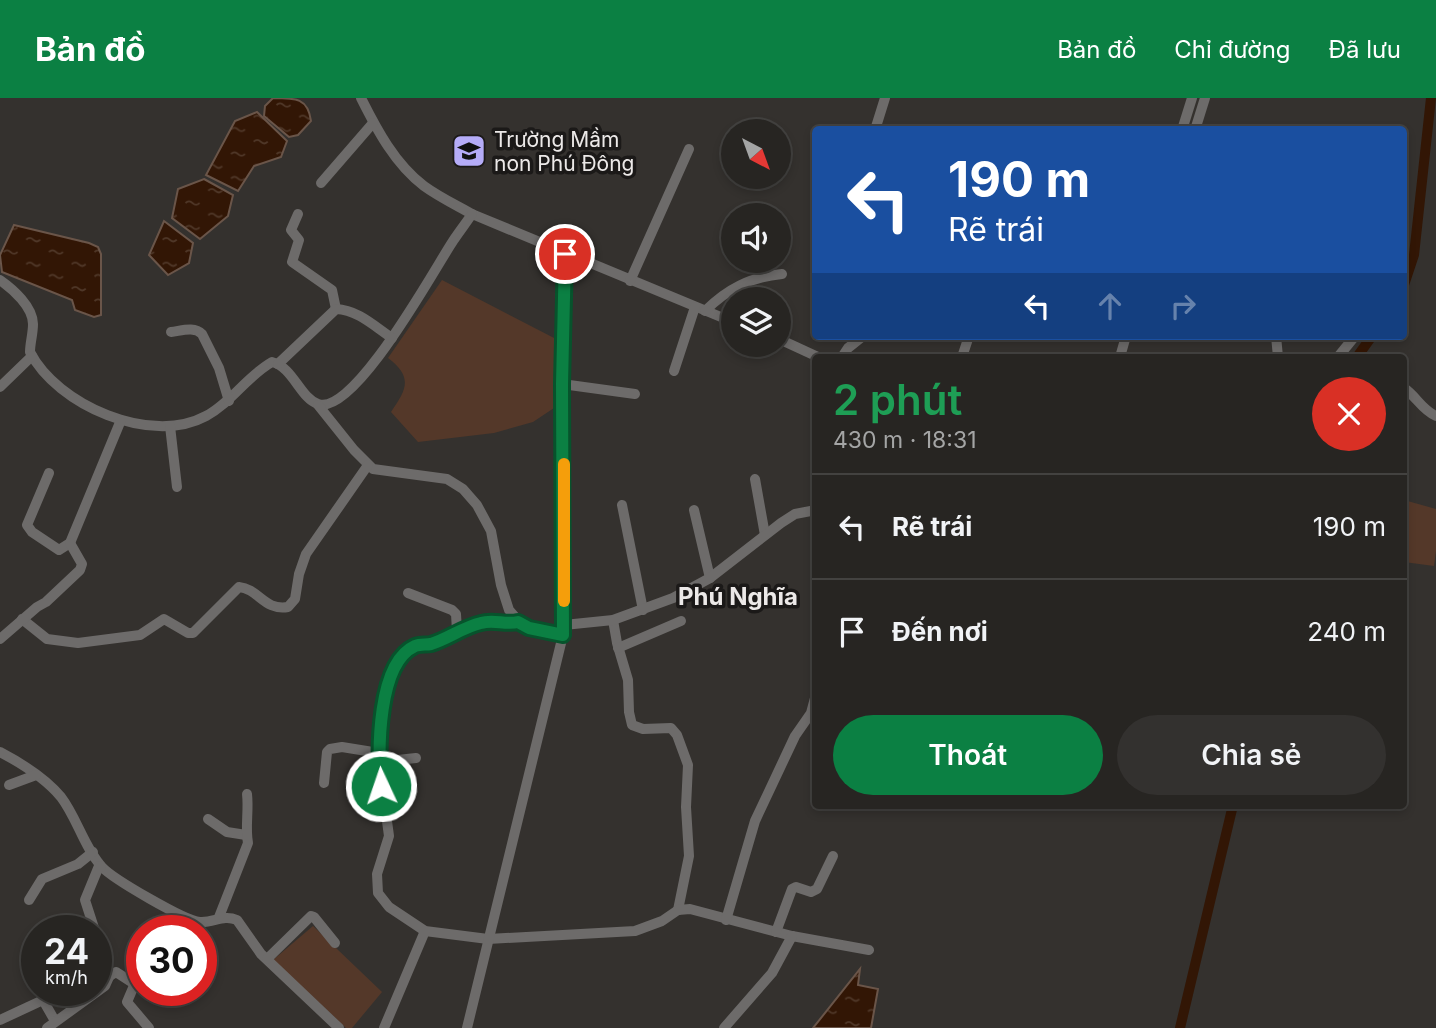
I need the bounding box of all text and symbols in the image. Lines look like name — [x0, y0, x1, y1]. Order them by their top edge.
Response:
text: Bản đồ — [35, 29, 145, 69]
text: Bản đồ — [1057, 35, 1136, 64]
text: Chỉ đường — [1174, 35, 1291, 64]
text: Đã lưu — [1329, 35, 1401, 64]
north arrow — [721, 119, 791, 189]
map controls — [721, 119, 791, 357]
place label: Trường Mầm non Phú Đông — [494, 127, 635, 176]
school or university icon: Trường Mầm non Phú Đông — [450, 132, 488, 170]
text: 190 m — [948, 150, 1090, 209]
icon: left — [833, 154, 924, 245]
button: sound — [721, 203, 791, 273]
text: Rẽ trái — [948, 210, 1044, 249]
pin — [535, 224, 595, 284]
icon: arrive — [546, 235, 584, 273]
button: layers — [721, 287, 791, 357]
icon: left — [1018, 287, 1056, 325]
icon: ahead — [1091, 287, 1129, 325]
icon: right — [1164, 287, 1202, 325]
text: 2 phút — [833, 374, 962, 425]
button: close — [1312, 377, 1386, 451]
text: 430 m · 18:31 — [833, 426, 977, 454]
icon: left — [833, 508, 871, 546]
text: Rẽ trái — [892, 511, 972, 542]
text: 190 m — [1313, 511, 1386, 542]
district label: Phú Nghĩa — [678, 582, 798, 611]
icon: arrive — [833, 613, 871, 651]
text: Đến nơi — [892, 616, 988, 647]
text: 240 m — [1307, 616, 1386, 647]
button: Thoát — [833, 715, 1103, 795]
button: Chia sẻ — [1117, 715, 1386, 795]
position arrow — [344, 749, 418, 823]
speed limit sign: 30 — [126, 915, 217, 1006]
text: 24 — [44, 930, 89, 972]
text: km/h — [45, 967, 88, 988]

